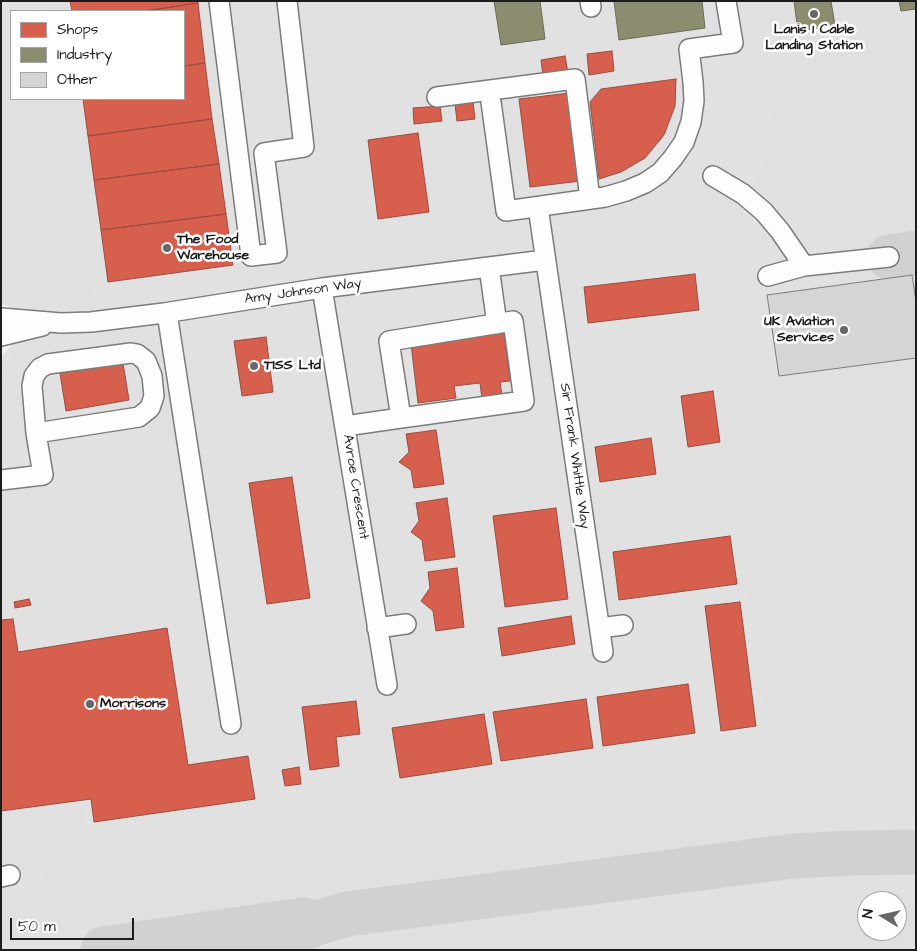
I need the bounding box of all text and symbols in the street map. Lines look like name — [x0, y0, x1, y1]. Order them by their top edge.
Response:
marker: Lanis 1 Cable Landing Station — [808, 8, 820, 20]
legend — [10, 10, 185, 100]
text: Shops — [57, 19, 98, 40]
place label: Lanis 1 Cable Landing Station — [765, 22, 863, 54]
text: Industry — [57, 44, 112, 65]
text: Other — [57, 69, 97, 90]
place label: The Food Warehouse — [177, 232, 249, 264]
marker: The Food Warehouse — [161, 242, 173, 254]
street label: Amy Johnson Way — [243, 275, 363, 309]
place label: UK Aviation Services — [764, 314, 834, 347]
marker: UK Aviation Services — [838, 324, 850, 336]
place label: TISS Ltd — [264, 358, 321, 374]
marker: TISS Ltd — [248, 360, 260, 372]
street label: Sir Frank Whittle Way — [555, 382, 593, 530]
street label: Avroe Crescent — [338, 433, 372, 541]
place label: Morrisons — [100, 696, 166, 712]
marker: Morrisons — [84, 698, 96, 710]
north arrow — [857, 891, 907, 941]
scale bar — [12, 908, 136, 940]
text: N — [858, 908, 879, 920]
text: 50 m — [18, 916, 56, 937]

